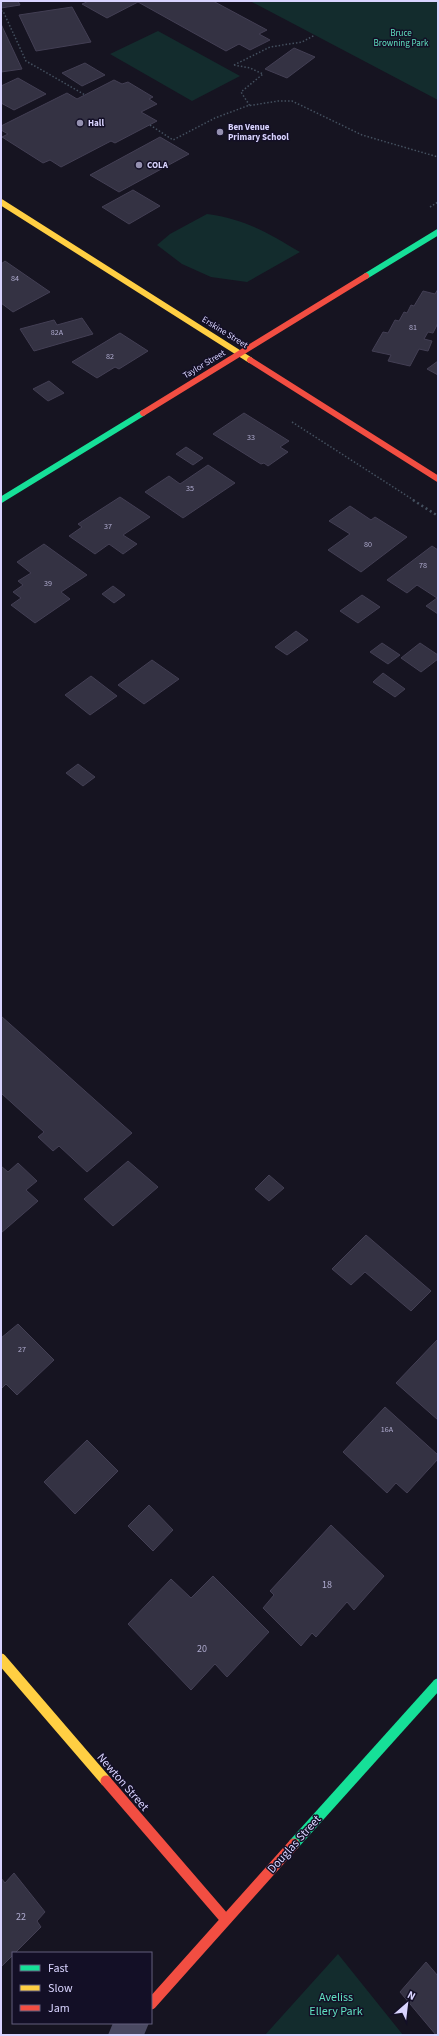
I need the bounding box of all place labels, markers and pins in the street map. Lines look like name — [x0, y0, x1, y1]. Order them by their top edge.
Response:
place label: Hall — [88, 117, 104, 130]
marker: Hall — [75, 118, 85, 128]
place label: Ben Venue Primary School — [228, 121, 289, 144]
marker: Ben Venue Primary School — [215, 127, 225, 137]
place label: COLA — [147, 159, 169, 172]
marker: COLA — [134, 160, 144, 170]

